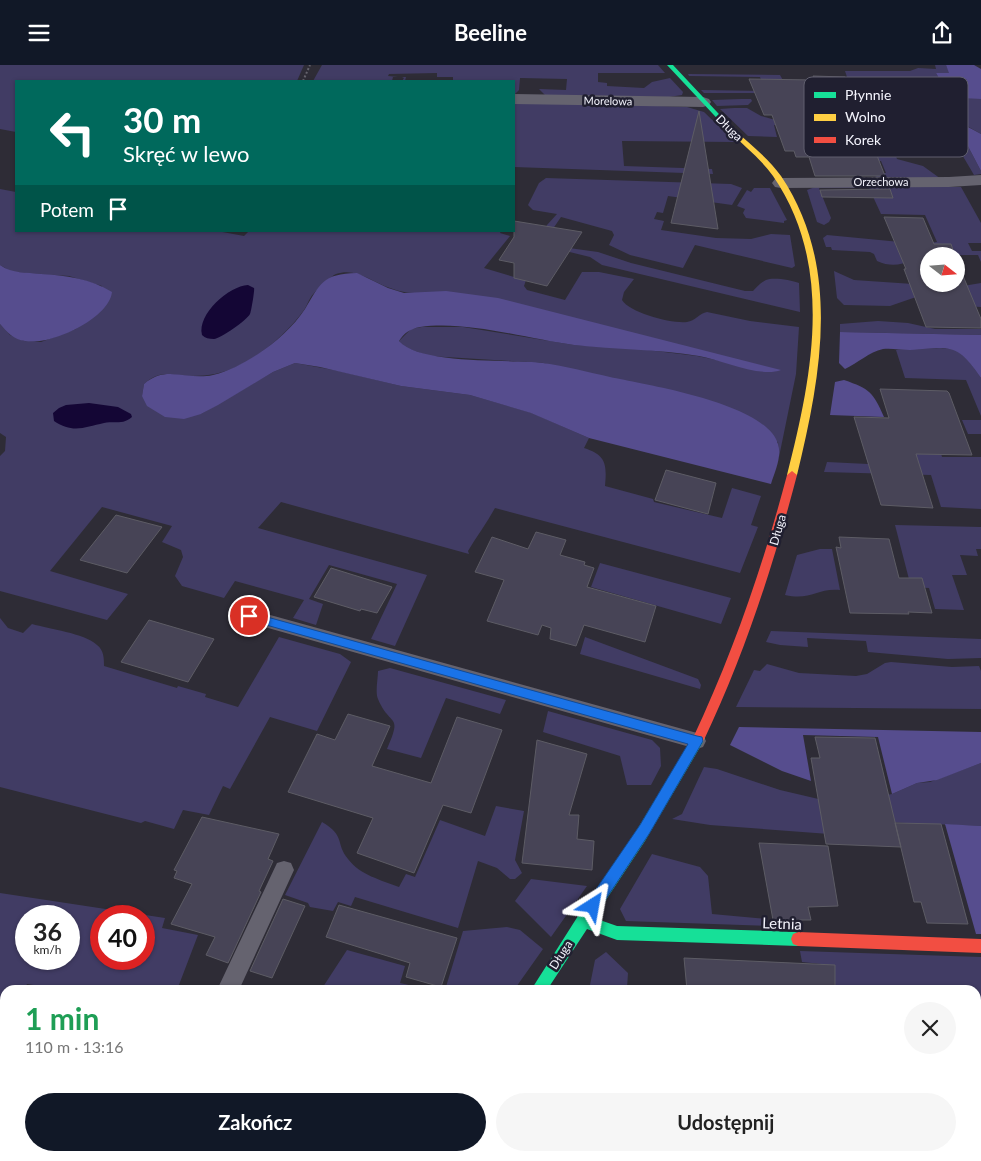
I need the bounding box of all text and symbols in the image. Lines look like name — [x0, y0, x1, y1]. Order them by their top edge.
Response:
icon: menu — [25, 19, 53, 47]
text: Beeline — [454, 19, 527, 46]
icon: share — [928, 19, 956, 47]
legend — [804, 77, 968, 157]
text: Płynnie — [845, 86, 891, 103]
street label: Morelowa — [584, 94, 632, 107]
text: 30 m — [123, 98, 201, 140]
icon: left — [40, 100, 105, 165]
text: Wolno — [845, 108, 886, 125]
street label: Długa — [713, 111, 746, 144]
text: Korek — [845, 131, 882, 148]
text: Skręć w lewo — [123, 140, 250, 167]
street label: Orzechowa — [854, 175, 908, 188]
icon: arrive — [104, 195, 132, 223]
text: Potem — [40, 198, 94, 221]
north arrow — [920, 247, 965, 293]
map controls — [920, 247, 965, 292]
street label: Długa — [766, 513, 789, 547]
pin — [228, 595, 270, 637]
icon: arrive — [235, 602, 263, 630]
position arrow — [566, 879, 618, 931]
speed limit sign: 40 — [90, 905, 155, 970]
street label: Letnia — [762, 913, 802, 933]
text: 36 — [33, 916, 62, 946]
street label: Długa — [546, 937, 575, 972]
text: km/h — [33, 942, 62, 957]
text: 1 min — [25, 1000, 99, 1036]
button: close — [904, 1002, 956, 1054]
text: 110 m · 13:16 — [25, 1037, 124, 1056]
button: Zakończ — [25, 1093, 486, 1151]
button: Udostępnij — [496, 1093, 956, 1151]

